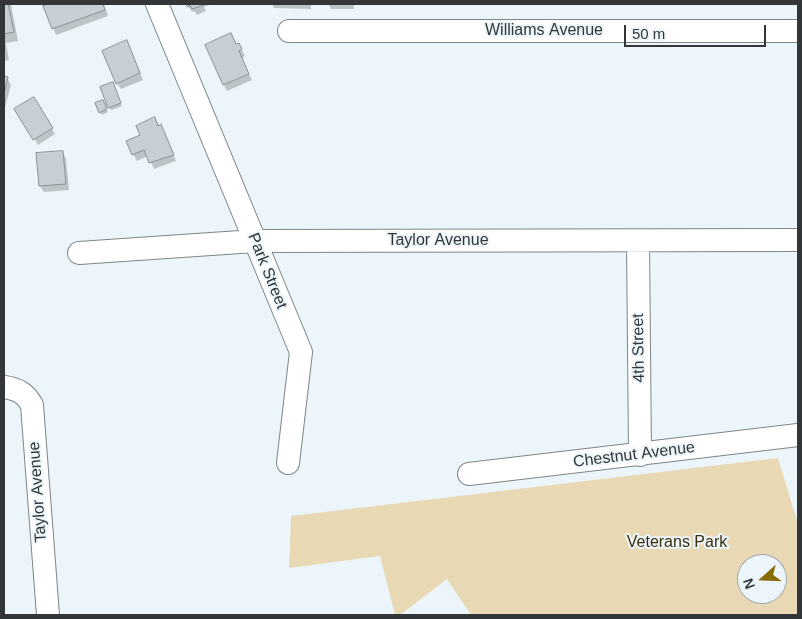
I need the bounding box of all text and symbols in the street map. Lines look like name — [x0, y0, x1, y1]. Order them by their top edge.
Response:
scale bar — [627, 15, 770, 47]
street label: Williams Avenue — [485, 21, 603, 41]
text: 50 m — [632, 25, 665, 42]
street label: Park Street — [243, 230, 291, 312]
street label: Taylor Avenue — [387, 231, 489, 251]
street label: 4th Street — [629, 313, 649, 383]
street label: Chestnut Avenue — [572, 438, 696, 472]
street label: Taylor Avenue — [25, 441, 51, 543]
park label: Veterans Park — [627, 533, 727, 553]
north arrow — [737, 554, 787, 604]
text: N — [740, 576, 758, 591]

